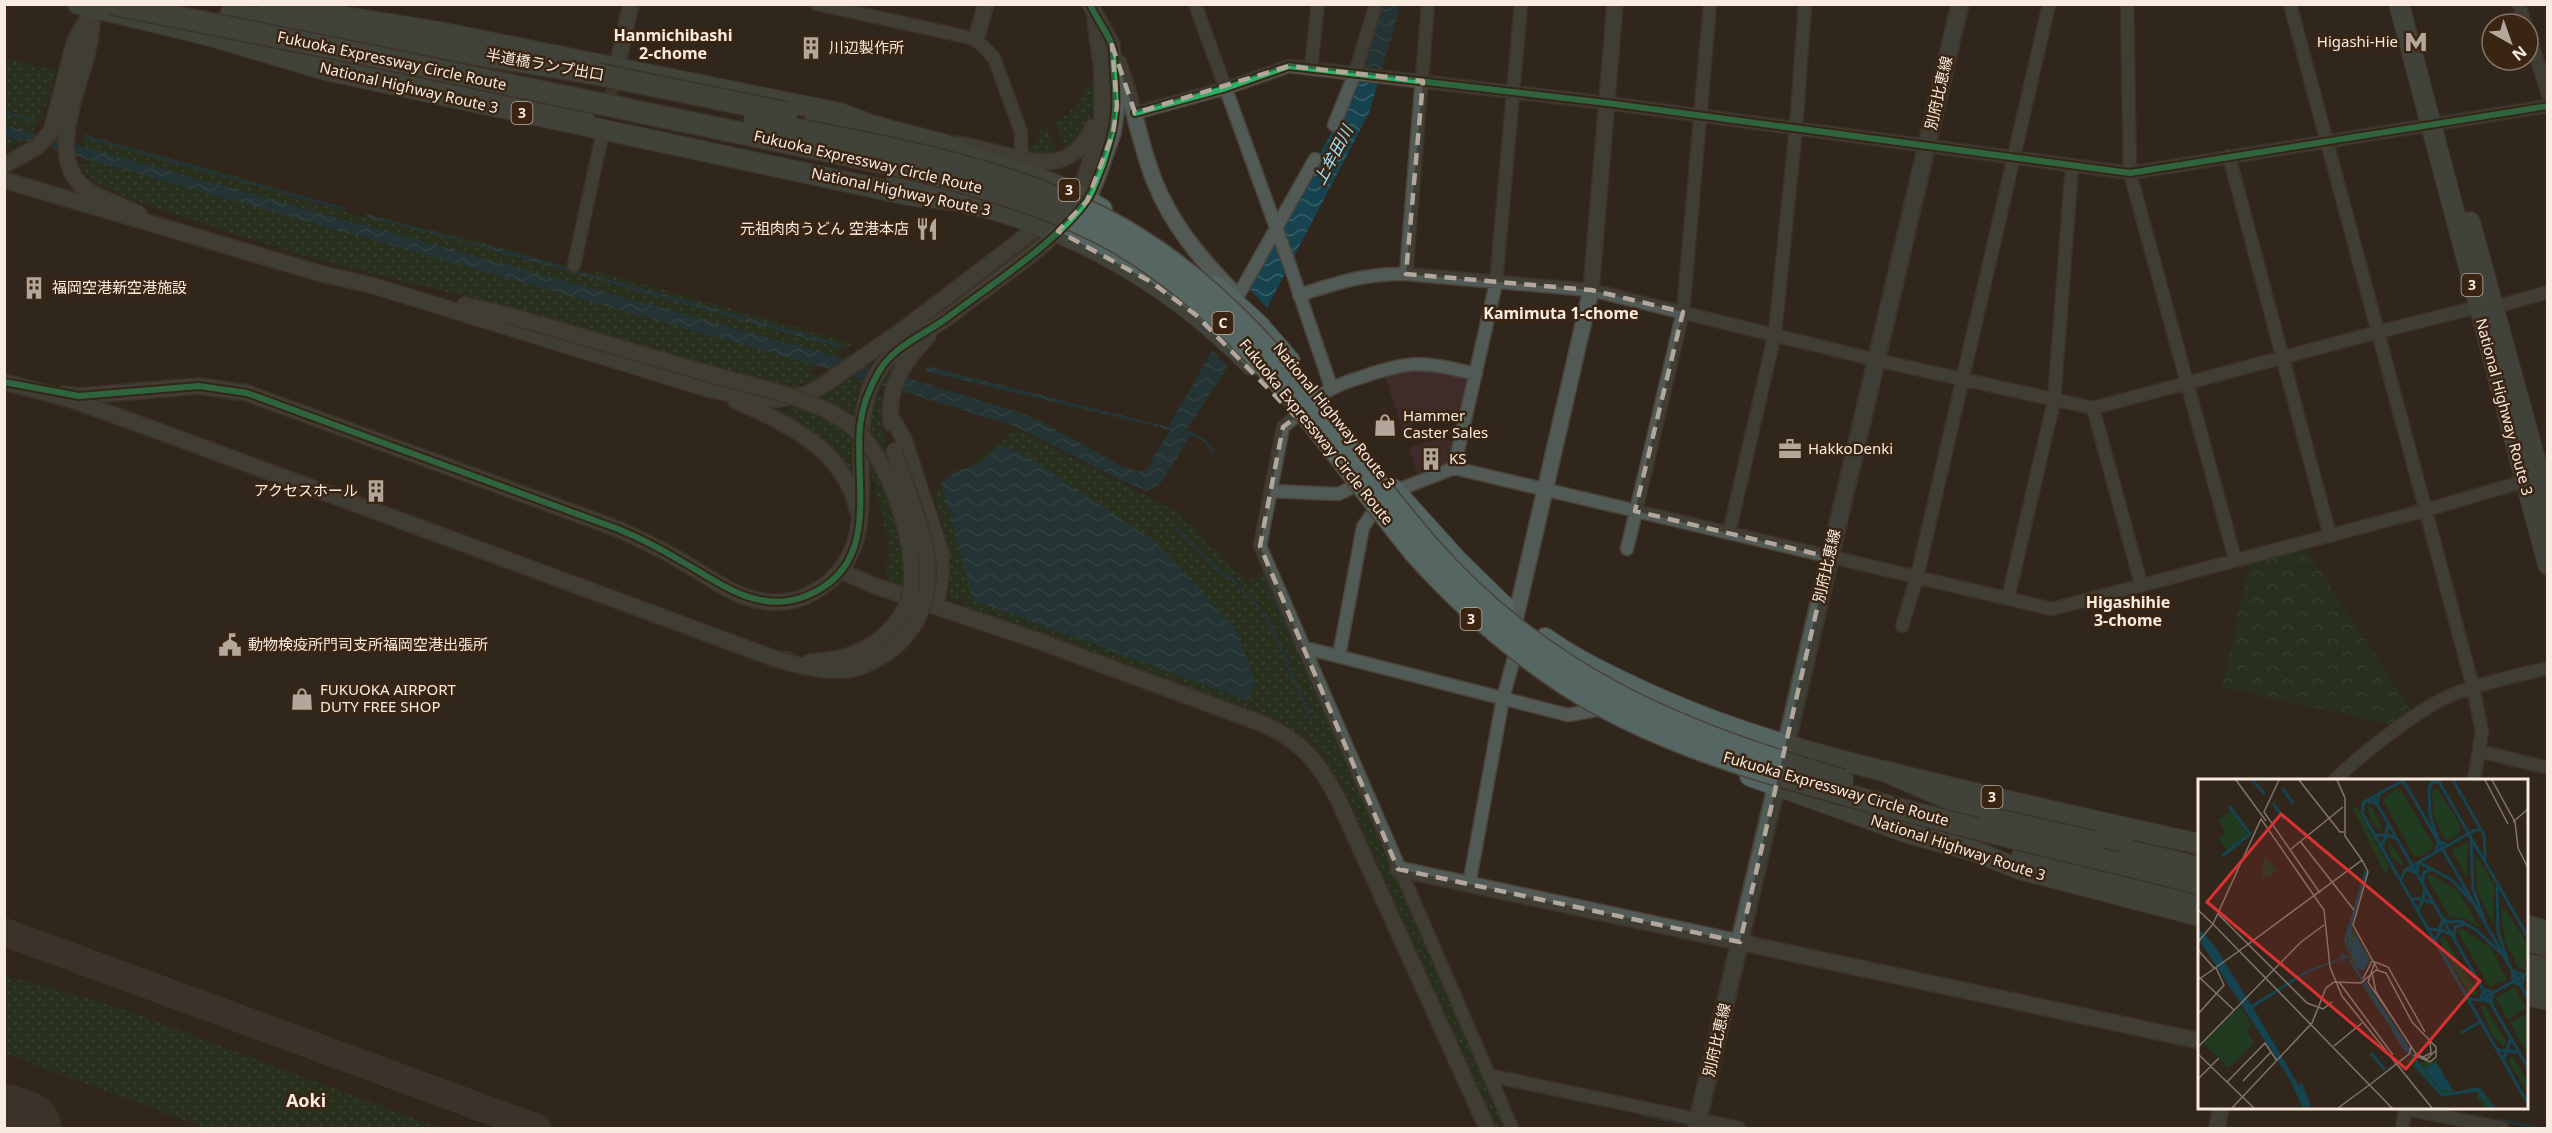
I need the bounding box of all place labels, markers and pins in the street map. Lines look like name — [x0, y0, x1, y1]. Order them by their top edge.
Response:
metro station icon: Higashi-Hie — [2403, 29, 2429, 55]
place label: Higashi-Hie — [2317, 31, 2398, 51]
building icon: 川辺製作所 — [798, 35, 824, 61]
place label: 川辺製作所 — [829, 37, 904, 57]
restaurant icon: 元祖肉肉うどん 空港本店 — [914, 216, 940, 242]
place label: 元祖肉肉うどん 空港本店 — [740, 218, 909, 238]
building icon: 福岡空港新空港施設 — [21, 275, 47, 301]
place label: 福岡空港新空港施設 — [52, 277, 187, 297]
place label: Hammer Caster Sales — [1403, 405, 1488, 442]
shop icon: Hammer Caster Sales — [1372, 412, 1398, 438]
office icon: HakkoDenki — [1777, 436, 1803, 462]
place label: HakkoDenki — [1808, 438, 1893, 458]
building icon: KS — [1418, 446, 1444, 472]
place label: KS — [1449, 448, 1467, 468]
building icon: アクセスホール — [363, 478, 389, 504]
place label: アクセスホール — [254, 480, 358, 500]
public building icon: 動物検疫所門司支所福岡空港出張所 — [217, 632, 243, 658]
place label: 動物検疫所門司支所福岡空港出張所 — [248, 634, 488, 654]
place label: FUKUOKA AIRPORT DUTY FREE SHOP — [320, 679, 457, 716]
shop icon: FUKUOKA AIRPORT DUTY FREE SHOP — [289, 686, 315, 712]

